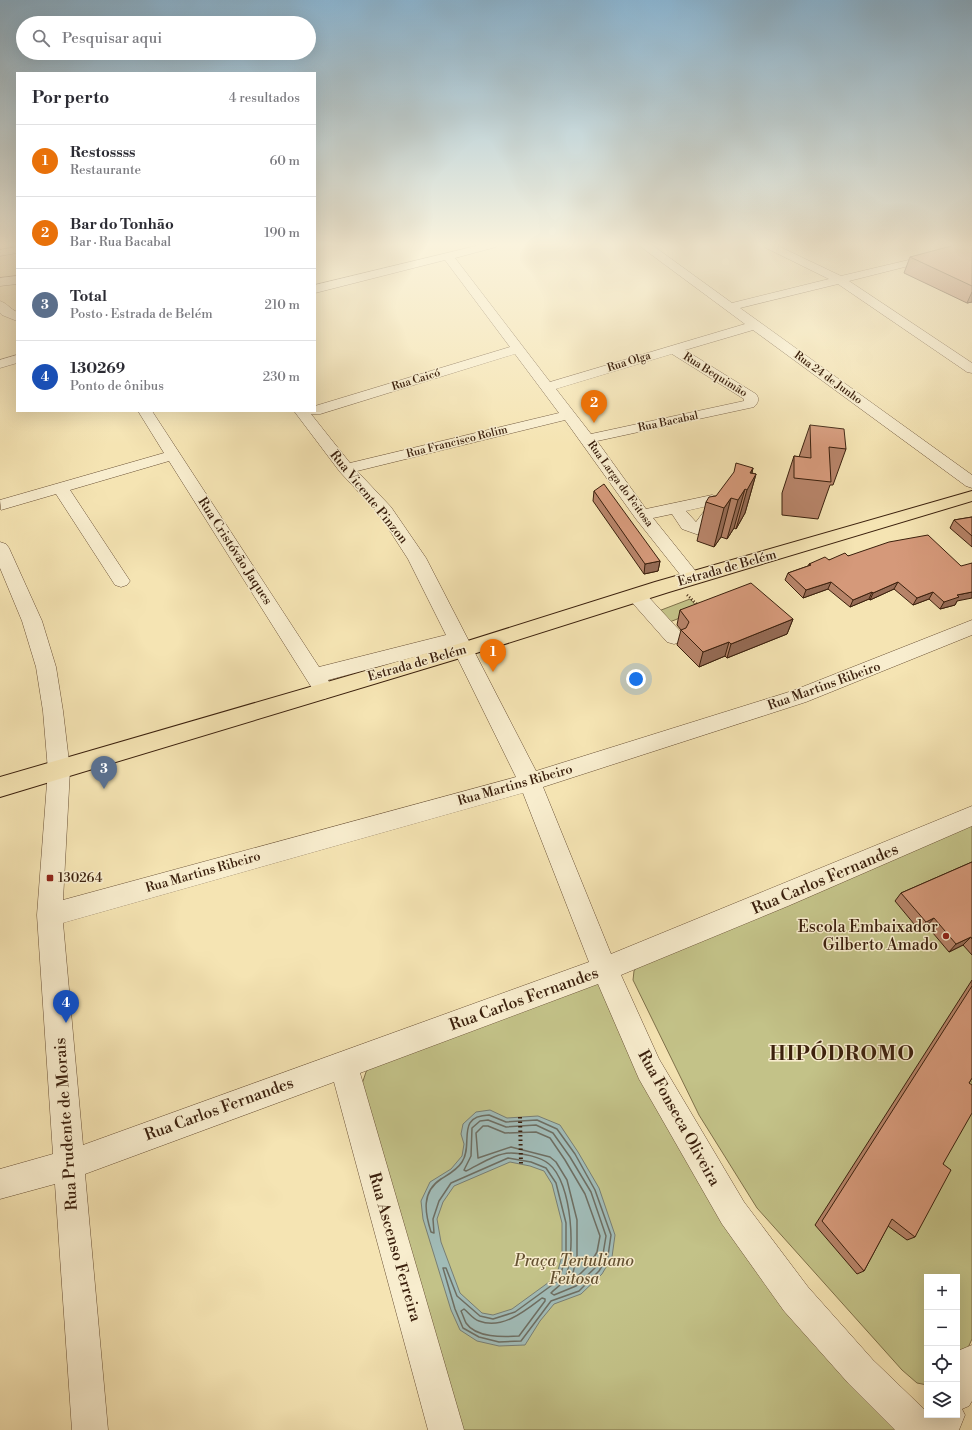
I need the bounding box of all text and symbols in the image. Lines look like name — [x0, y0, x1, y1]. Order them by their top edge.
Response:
search box — [16, 16, 316, 60]
icon: search — [30, 27, 52, 49]
text: Pesquisar aqui — [62, 29, 162, 48]
text: Por perto — [32, 87, 109, 109]
text: 4 resultados — [229, 90, 300, 106]
text: Restossss — [70, 143, 136, 162]
text: 1 — [42, 153, 48, 169]
text: 60 m — [269, 153, 300, 169]
text: Restaurante — [70, 162, 141, 178]
text: Bar do Tonhão — [70, 215, 174, 234]
text: 2 — [41, 225, 49, 241]
text: 190 m — [264, 225, 300, 241]
text: Bar · Rua Bacabal — [70, 234, 171, 250]
text: Total — [70, 287, 107, 306]
text: 3 — [41, 297, 49, 313]
text: 210 m — [265, 297, 300, 313]
text: Posto · Estrada de Belém — [70, 306, 213, 322]
street label: Rua 24 de Junho — [791, 348, 865, 408]
street label: Rua Olga — [606, 349, 653, 375]
street label: Rua Bequimão — [680, 350, 750, 400]
text: 130269 — [70, 359, 125, 378]
street label: Rua Caicó — [390, 366, 442, 394]
text: 4 — [41, 369, 49, 385]
text: 230 m — [263, 369, 300, 385]
text: Ponto de ônibus — [70, 378, 164, 394]
pin: 2 — [581, 390, 607, 423]
street label: Rua Bacabal — [637, 409, 700, 435]
street label: Rua Francisco Rolim — [405, 423, 509, 461]
street label: Rua Larga do Feitosa — [584, 438, 656, 530]
street label: Rua Vicente Pinzon — [326, 447, 412, 547]
street label: Rua Cristóvão Jaques — [194, 494, 276, 608]
street label: Estrada de Belém — [676, 546, 779, 590]
pin: 1 — [480, 639, 506, 672]
street label: Estrada de Belém — [366, 641, 469, 685]
street label: Rua Martins Ribeiro — [765, 658, 883, 714]
your location — [626, 669, 646, 689]
pin: 3 — [91, 756, 117, 789]
street label: Rua Martins Ribeiro — [456, 761, 574, 809]
street label: Rua Carlos Fernandes — [749, 839, 901, 919]
street label: Rua Martins Ribeiro — [144, 848, 262, 896]
place label: 130264 — [58, 870, 103, 886]
marker: 130264 — [45, 873, 55, 883]
place label: Escola Embaixador Gilberto Amado — [798, 917, 938, 955]
marker: Escola Embaixador Gilberto Amado — [941, 931, 951, 941]
street label: Rua Carlos Fernandes — [447, 963, 601, 1035]
pin: 4 — [53, 990, 79, 1023]
street label: Rua Prudente de Morais — [50, 1037, 82, 1211]
district label: HIPÓDROMO — [769, 1040, 915, 1067]
street label: Rua Fonseca Oliveira — [633, 1046, 725, 1190]
street label: Rua Carlos Fernandes — [142, 1073, 296, 1145]
street label: Rua Ascenso Ferreira — [364, 1170, 426, 1325]
park label: Praça Tertuliano Feitosa — [513, 1251, 634, 1289]
map controls — [924, 1274, 960, 1418]
button: + — [924, 1274, 960, 1310]
button: − — [924, 1310, 960, 1346]
button: locate — [924, 1346, 960, 1382]
button: layers — [924, 1382, 960, 1418]

